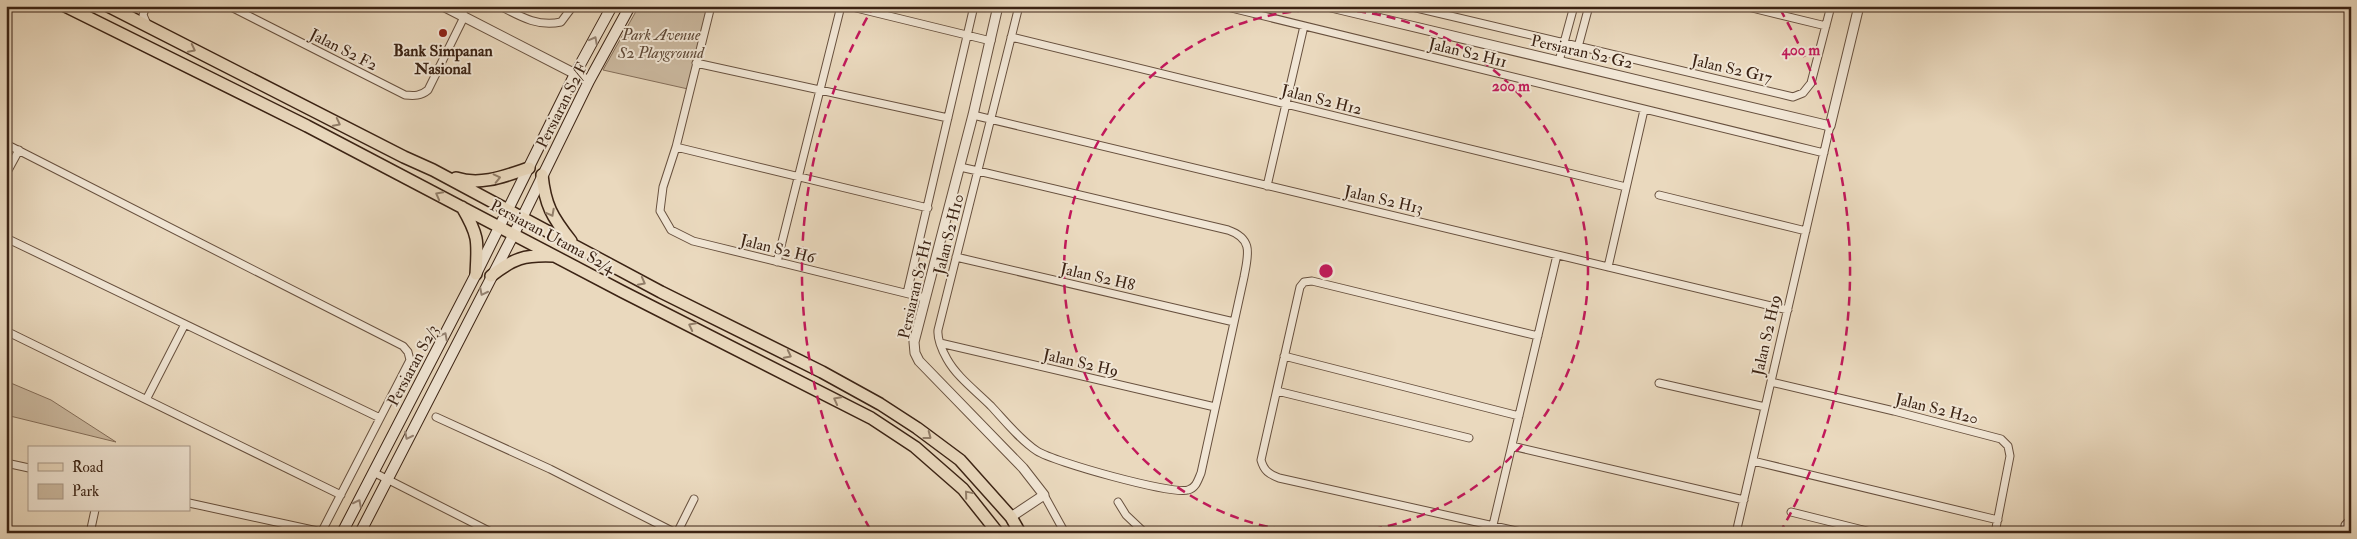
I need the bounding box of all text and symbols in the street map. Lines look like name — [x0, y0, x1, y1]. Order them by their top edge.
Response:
street label: Jalan S2 F2 — [305, 24, 381, 76]
park label: Park Avenue S2 Playground — [617, 25, 705, 63]
marker: Bank Simpanan Nasional — [437, 27, 449, 39]
street label: Persiaran S2 G2 — [1529, 31, 1635, 73]
street label: Jalan S2 H11 — [1425, 33, 1509, 73]
one-way arrow — [587, 36, 597, 45]
place label: Bank Simpanan Nasional — [393, 41, 494, 79]
text: 400 m — [1781, 41, 1820, 60]
one-way arrow — [187, 43, 196, 53]
street label: Jalan S2 G17 — [1688, 50, 1775, 89]
street label: Persiaran S2/F — [532, 59, 592, 152]
text: 200 m — [1492, 77, 1530, 96]
street label: Jalan S2 H12 — [1278, 80, 1364, 121]
one-way arrow — [332, 117, 341, 127]
one-way arrow — [493, 173, 502, 184]
street label: Jalan S2 H13 — [1341, 181, 1425, 220]
one-way arrow — [435, 191, 444, 201]
street label: Jalan S2 H10 — [929, 192, 970, 278]
street label: Persiaran Utama S2/4 — [487, 196, 620, 279]
one-way arrow — [545, 208, 555, 217]
street label: Jalan S2 H6 — [737, 230, 818, 269]
street label: Persiaran S2 H1 — [894, 238, 936, 341]
street label: Jalan S2 H8 — [1057, 258, 1138, 296]
centre of rings — [1317, 262, 1335, 280]
one-way arrow — [637, 276, 646, 286]
one-way arrow — [479, 287, 489, 296]
street label: Jalan S2 H19 — [1748, 293, 1787, 379]
street label: Persiaran S2/3 — [383, 321, 443, 410]
one-way arrow — [688, 322, 697, 333]
one-way arrow — [438, 332, 448, 341]
street label: Jalan S2 H9 — [1040, 344, 1120, 382]
one-way arrow — [783, 348, 792, 359]
street label: Jalan S2 H20 — [1892, 389, 1980, 430]
one-way arrow — [833, 396, 842, 406]
one-way arrow — [922, 430, 932, 439]
one-way arrow — [404, 431, 414, 440]
legend — [28, 446, 190, 512]
text: Road — [72, 458, 104, 477]
text: Park — [72, 482, 99, 501]
one-way arrow — [964, 491, 973, 500]
one-way arrow — [352, 499, 362, 508]

